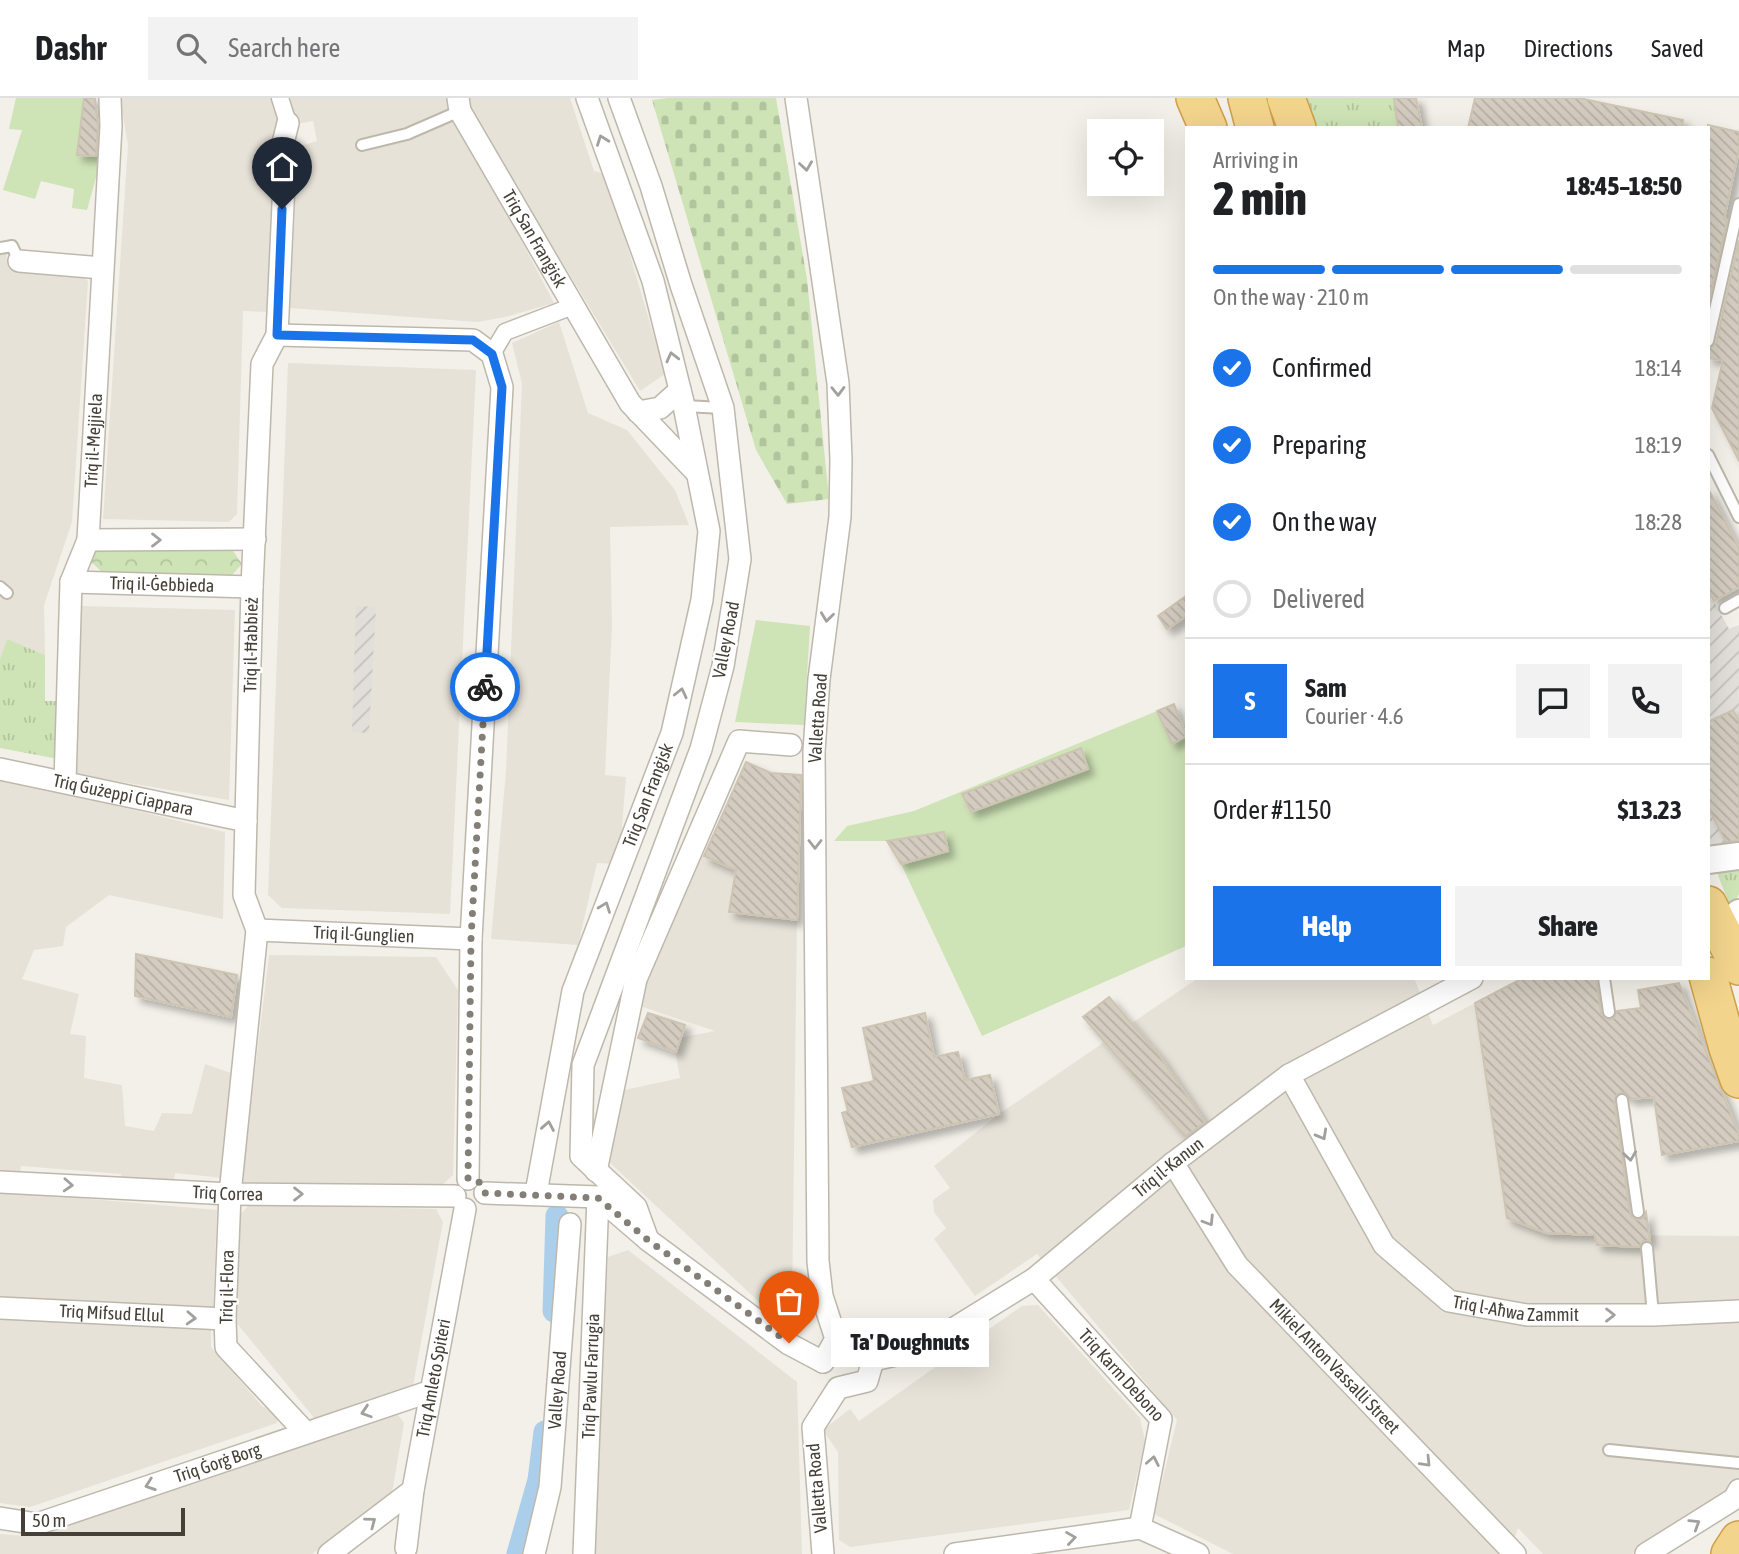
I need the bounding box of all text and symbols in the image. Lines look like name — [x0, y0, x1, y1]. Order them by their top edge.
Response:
search box — [148, 17, 638, 80]
text: Dashr — [35, 29, 106, 67]
icon: search — [172, 29, 210, 67]
text: Search here — [228, 33, 340, 63]
text: Map — [1447, 35, 1485, 62]
text: Directions — [1523, 35, 1613, 62]
text: Saved — [1651, 35, 1704, 62]
map controls — [1087, 119, 1164, 196]
button: locate — [1087, 119, 1164, 196]
one-way arrow — [596, 135, 610, 147]
pin — [252, 137, 312, 209]
text: Arriving in — [1213, 147, 1299, 173]
icon: home — [263, 148, 301, 186]
one-way arrow — [798, 160, 813, 171]
text: 18:45–18:50 — [1566, 171, 1682, 201]
text: 2 min — [1213, 172, 1307, 225]
street label: Triq San Franġisk — [498, 186, 571, 291]
text: On the way · 210 m — [1213, 284, 1369, 310]
icon: check — [1213, 349, 1251, 387]
one-way arrow — [666, 351, 680, 363]
text: Confirmed — [1272, 353, 1372, 383]
text: 18:14 — [1635, 355, 1682, 381]
one-way arrow — [830, 386, 846, 396]
street label: Triq il-Mejjiela — [80, 393, 106, 488]
icon: check — [1213, 426, 1251, 464]
text: Preparing — [1272, 430, 1366, 460]
text: 18:19 — [1635, 432, 1682, 458]
icon: check — [1213, 503, 1251, 541]
text: On the way — [1272, 507, 1377, 537]
text: 18:28 — [1635, 509, 1682, 535]
one-way arrow — [151, 532, 162, 548]
street label: Triq il-Ġebbieda — [109, 572, 215, 596]
text: Delivered — [1272, 584, 1365, 614]
street label: Triq il-Ħabbież — [239, 597, 262, 693]
street label: Valley Road — [708, 599, 743, 680]
one-way arrow — [820, 611, 835, 623]
courier — [450, 652, 520, 722]
button: chat — [1516, 664, 1590, 738]
button: phone — [1608, 664, 1682, 738]
icon: bike — [466, 668, 504, 706]
street label: Valletta Road — [804, 672, 831, 763]
text: Sam — [1305, 673, 1347, 703]
text: S — [1245, 686, 1255, 716]
one-way arrow — [673, 687, 688, 699]
text: Courier · 4.6 — [1305, 703, 1404, 729]
street label: Triq San Franġisk — [618, 740, 677, 850]
street label: Triq Ġużeppi Ciappara — [51, 769, 196, 820]
text: Order #1150 — [1213, 795, 1332, 825]
text: $13.23 — [1618, 795, 1682, 825]
one-way arrow — [807, 839, 823, 850]
button: Help — [1213, 886, 1441, 966]
button: Share — [1455, 886, 1682, 966]
one-way arrow — [597, 902, 611, 914]
street label: Triq il-Gunglien — [313, 921, 415, 947]
one-way arrow — [540, 1120, 555, 1132]
one-way arrow — [1314, 1128, 1327, 1140]
street label: Triq il-Kanun — [1129, 1133, 1207, 1202]
one-way arrow — [1622, 1150, 1637, 1162]
one-way arrow — [63, 1178, 74, 1193]
street label: Triq Correa — [192, 1181, 263, 1204]
one-way arrow — [293, 1186, 303, 1202]
one-way arrow — [1201, 1213, 1214, 1226]
street label: Triq il-Flora — [215, 1250, 238, 1324]
pin — [759, 1271, 819, 1343]
icon: bag — [770, 1282, 808, 1320]
street label: Triq l-Aħwa Zammit — [1451, 1291, 1579, 1325]
street label: Mikiel Anton Vassalli Street — [1265, 1294, 1404, 1438]
street label: Triq Mifsud Ellul — [59, 1300, 165, 1326]
one-way arrow — [1605, 1307, 1616, 1323]
one-way arrow — [185, 1310, 196, 1325]
street label: Triq Pawlu Farrugia — [578, 1313, 603, 1439]
street label: Triq Amleto Spiteri — [412, 1317, 454, 1439]
callout: Ta' Doughnuts — [831, 1318, 988, 1368]
street label: Triq Karm Debono — [1075, 1324, 1169, 1425]
text: Ta' Doughnuts — [851, 1329, 969, 1355]
street label: Valley Road — [543, 1350, 570, 1430]
one-way arrow — [360, 1404, 373, 1418]
street label: Triq Ġorġ Borg — [171, 1438, 264, 1487]
street label: Valletta Road — [802, 1442, 831, 1534]
one-way arrow — [1418, 1454, 1431, 1467]
one-way arrow — [1144, 1455, 1159, 1467]
one-way arrow — [145, 1477, 157, 1491]
scale bar — [21, 1505, 186, 1537]
text: 50 m — [32, 1509, 66, 1531]
one-way arrow — [363, 1518, 376, 1531]
one-way arrow — [1687, 1519, 1700, 1532]
one-way arrow — [1065, 1531, 1077, 1546]

